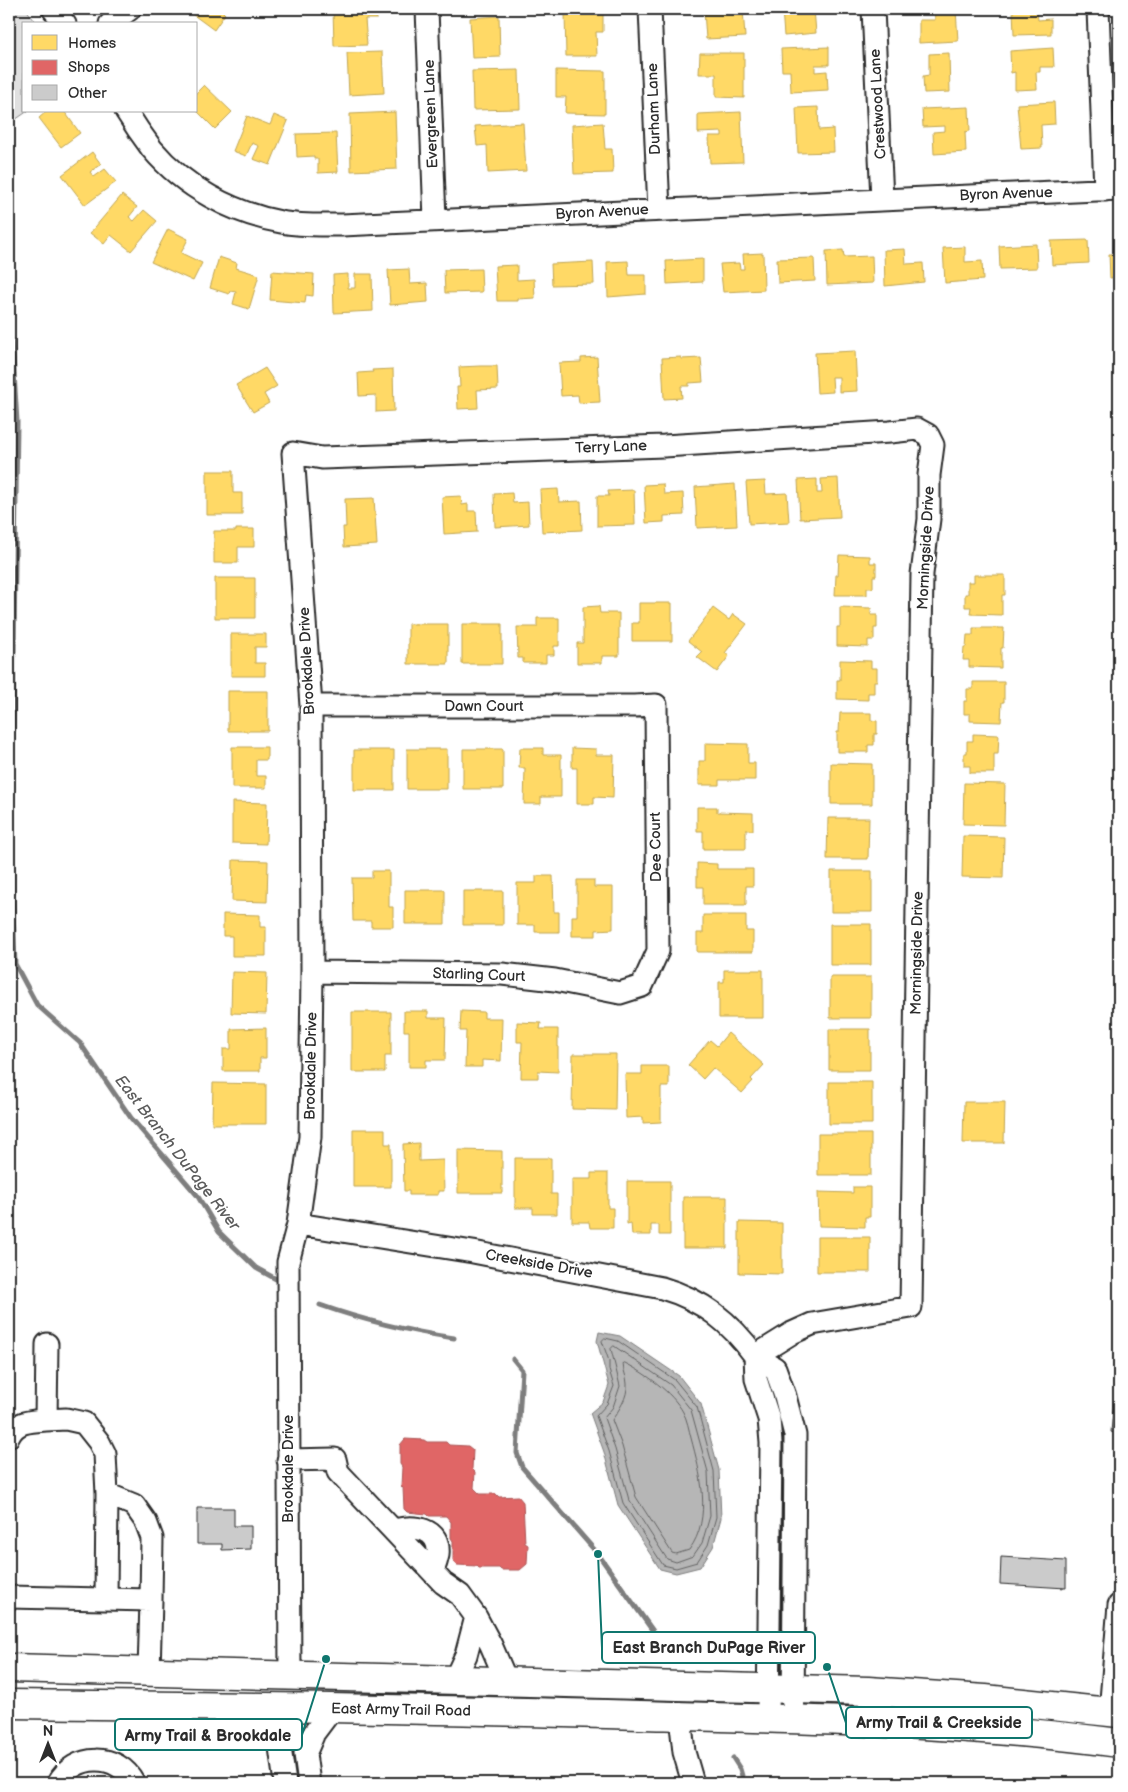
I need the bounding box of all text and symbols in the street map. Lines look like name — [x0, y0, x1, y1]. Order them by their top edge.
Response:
legend — [22, 22, 198, 112]
text: Homes — [68, 34, 117, 53]
street label: Crestwood Lane — [866, 48, 890, 160]
text: Shops — [68, 58, 111, 77]
street label: Evergreen Lane — [420, 59, 442, 169]
street label: Durham Lane — [643, 63, 665, 155]
text: Other — [68, 84, 107, 103]
street label: Byron Avenue — [959, 183, 1053, 205]
street label: Byron Avenue — [555, 200, 649, 224]
street label: Terry Lane — [575, 436, 647, 458]
street label: Morningside Drive — [913, 486, 939, 610]
street label: Brookdale Drive — [295, 606, 319, 715]
street label: Dawn Court — [444, 697, 524, 716]
street label: Dee Court — [646, 811, 666, 882]
street label: Morningside Drive — [906, 891, 928, 1015]
street label: Starling Court — [432, 964, 526, 986]
street label: Brookdale Drive — [301, 1012, 321, 1120]
water label: East Branch DuPage River — [110, 1072, 244, 1235]
street label: Creekside Drive — [484, 1245, 594, 1283]
street label: Brookdale Drive — [279, 1415, 298, 1523]
callout: East Branch DuPage River — [602, 1632, 815, 1663]
text: East Branch DuPage River — [613, 1639, 806, 1658]
street label: East Army Trail Road — [331, 1699, 471, 1721]
callout: Army Trail & Creekside — [846, 1707, 1032, 1738]
text: Army Trail & Creekside — [855, 1714, 1022, 1733]
callout: Army Trail & Brookdale — [115, 1719, 302, 1750]
north arrow — [22, 1720, 72, 1770]
text: N — [43, 1723, 53, 1740]
text: Army Trail & Brookdale — [124, 1727, 291, 1746]

